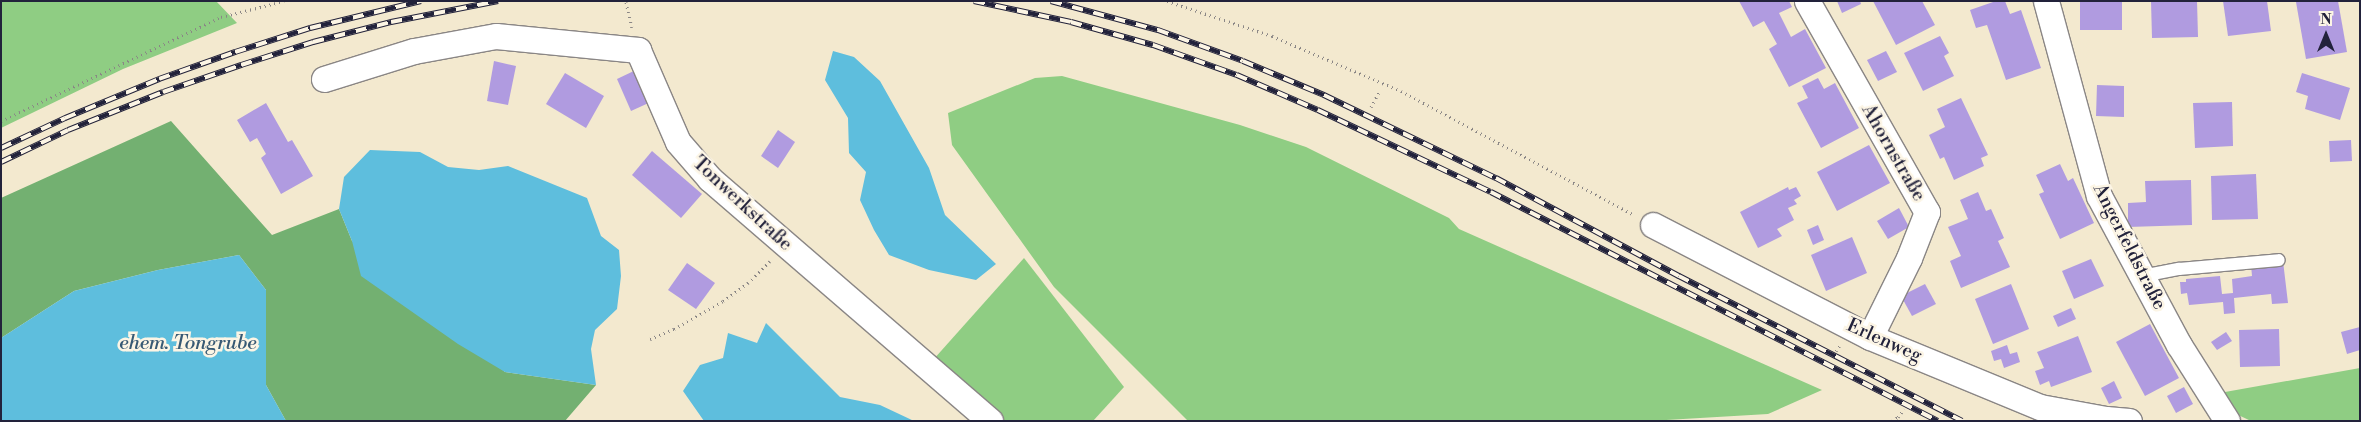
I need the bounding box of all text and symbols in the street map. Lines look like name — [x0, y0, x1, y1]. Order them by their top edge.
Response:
north arrow — [2301, 10, 2351, 60]
text: N — [2320, 11, 2332, 29]
street label: Ahornstraße — [1856, 101, 1930, 205]
street label: Tonwerkstraße — [687, 152, 797, 256]
street label: Angerfeldstraße — [2088, 180, 2170, 314]
street label: Erlenweg — [1843, 314, 1925, 368]
water label: ehem. Tongrube — [119, 331, 257, 355]

